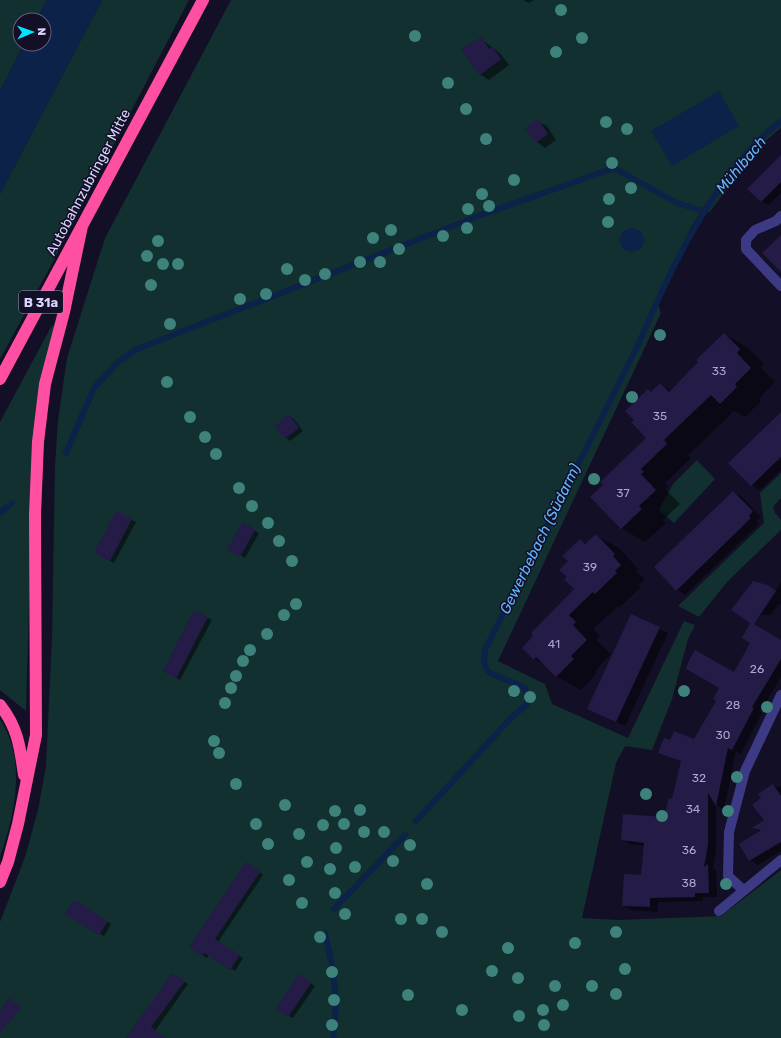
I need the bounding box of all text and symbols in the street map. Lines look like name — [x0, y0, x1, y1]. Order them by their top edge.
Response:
north arrow — [12, 12, 52, 52]
text: N — [35, 27, 48, 36]
street label: Autobahnzubringer Mitte — [43, 106, 134, 258]
water label: Mühlbach — [712, 133, 770, 197]
road number: B 31a — [19, 291, 63, 313]
house number: 33 — [712, 364, 726, 378]
house number: 35 — [653, 409, 667, 423]
water label: Gewerbebach (Südarm) — [496, 461, 584, 617]
house number: 37 — [616, 486, 630, 500]
house number: 39 — [583, 560, 597, 574]
house number: 41 — [548, 637, 560, 651]
house number: 26 — [750, 662, 764, 676]
house number: 28 — [726, 698, 740, 712]
house number: 30 — [716, 728, 730, 742]
house number: 32 — [692, 771, 706, 785]
house number: 34 — [686, 802, 701, 816]
house number: 36 — [682, 843, 696, 857]
house number: 38 — [682, 876, 696, 890]

